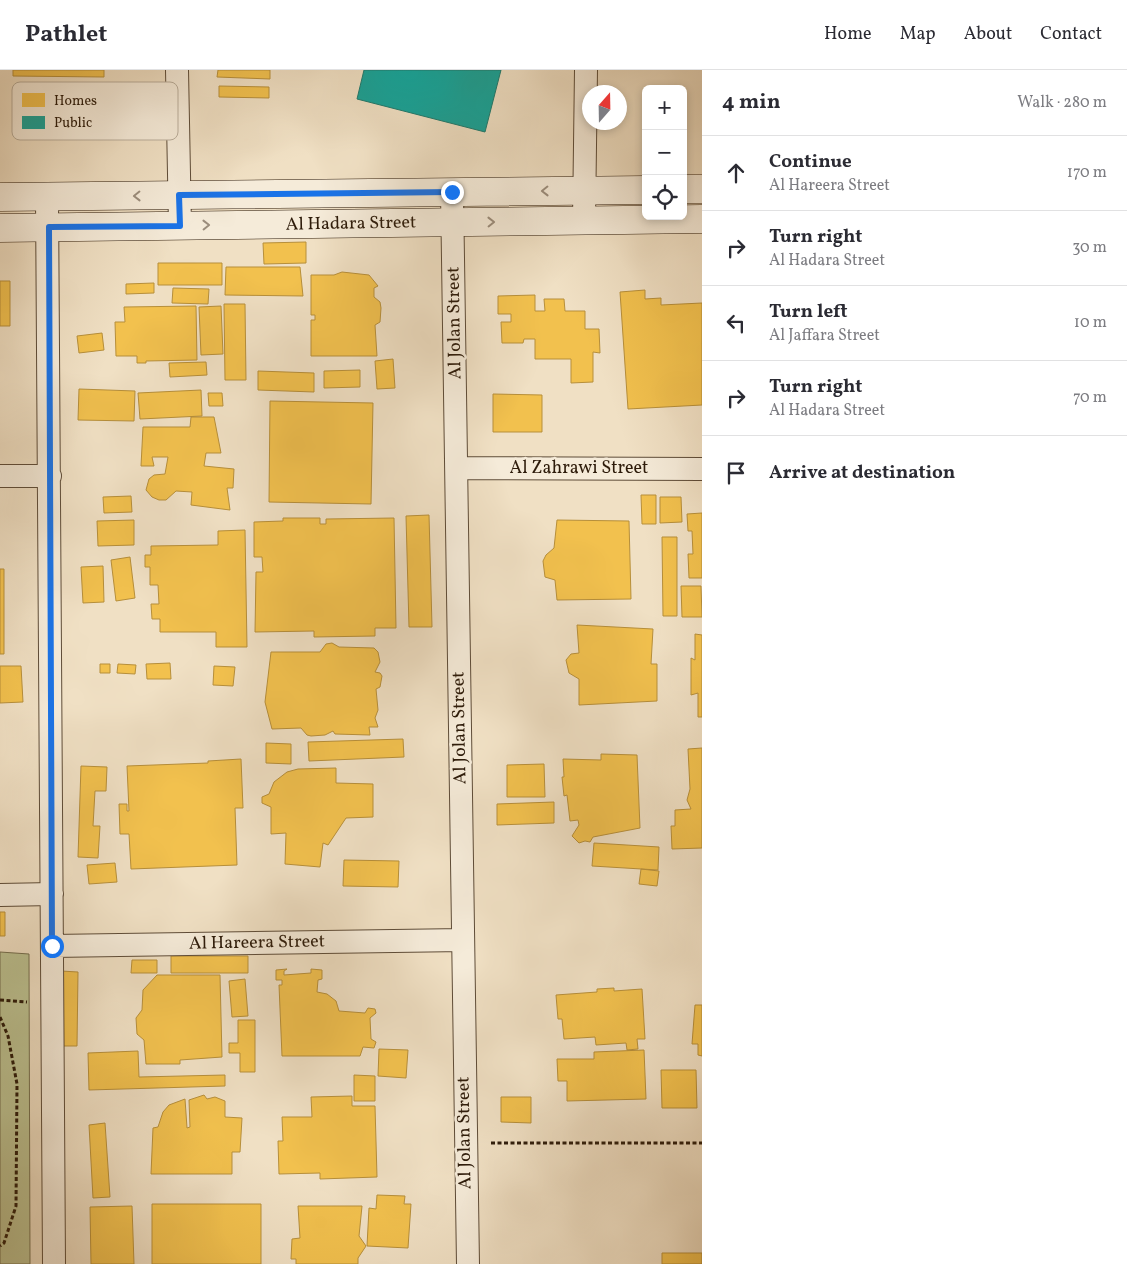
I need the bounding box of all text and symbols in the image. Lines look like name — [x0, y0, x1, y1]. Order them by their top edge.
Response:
text: Pathlet — [25, 18, 107, 52]
text: Home — [824, 22, 872, 47]
text: Map — [900, 22, 936, 47]
text: About — [964, 22, 1012, 47]
text: Contact — [1040, 22, 1102, 47]
legend — [12, 82, 178, 140]
north arrow — [582, 85, 627, 130]
map controls — [642, 85, 687, 220]
button: + — [642, 85, 687, 130]
text: 4 min — [722, 88, 781, 117]
text: Homes — [54, 92, 97, 111]
text: Walk · 280 m — [1017, 92, 1107, 114]
text: Public — [54, 114, 92, 133]
button: − — [642, 130, 687, 175]
text: Continue — [769, 149, 852, 175]
icon: ahead — [722, 159, 750, 187]
text: 170 m — [1067, 162, 1107, 184]
button: locate — [642, 175, 687, 220]
text: Al Hareera Street — [769, 175, 890, 197]
route end — [441, 181, 464, 204]
one-way arrow — [540, 186, 548, 196]
one-way arrow — [133, 191, 140, 201]
street label: Al Hadara Street — [286, 210, 416, 238]
one-way arrow — [488, 217, 495, 227]
one-way arrow — [202, 220, 210, 230]
text: Turn right — [769, 224, 862, 250]
icon: right — [722, 234, 750, 262]
text: 30 m — [1072, 237, 1107, 259]
text: Al Hadara Street — [769, 250, 885, 272]
street label: Al Jolan Street — [442, 266, 468, 380]
text: Turn left — [769, 299, 848, 325]
icon: left — [722, 309, 750, 337]
text: 10 m — [1074, 312, 1107, 334]
text: Al Jaffara Street — [769, 325, 880, 347]
text: Turn right — [769, 374, 862, 400]
icon: right — [722, 384, 750, 412]
text: 70 m — [1073, 387, 1107, 409]
text: Al Hadara Street — [769, 400, 885, 422]
street label: Al Zahrawi Street — [510, 456, 648, 481]
icon: arrive — [722, 459, 750, 487]
text: Arrive at destination — [769, 460, 955, 486]
street label: Al Jolan Street — [447, 671, 473, 785]
street label: Al Hareera Street — [189, 929, 325, 957]
route start — [41, 935, 64, 958]
street label: Al Jolan Street — [452, 1076, 478, 1190]

